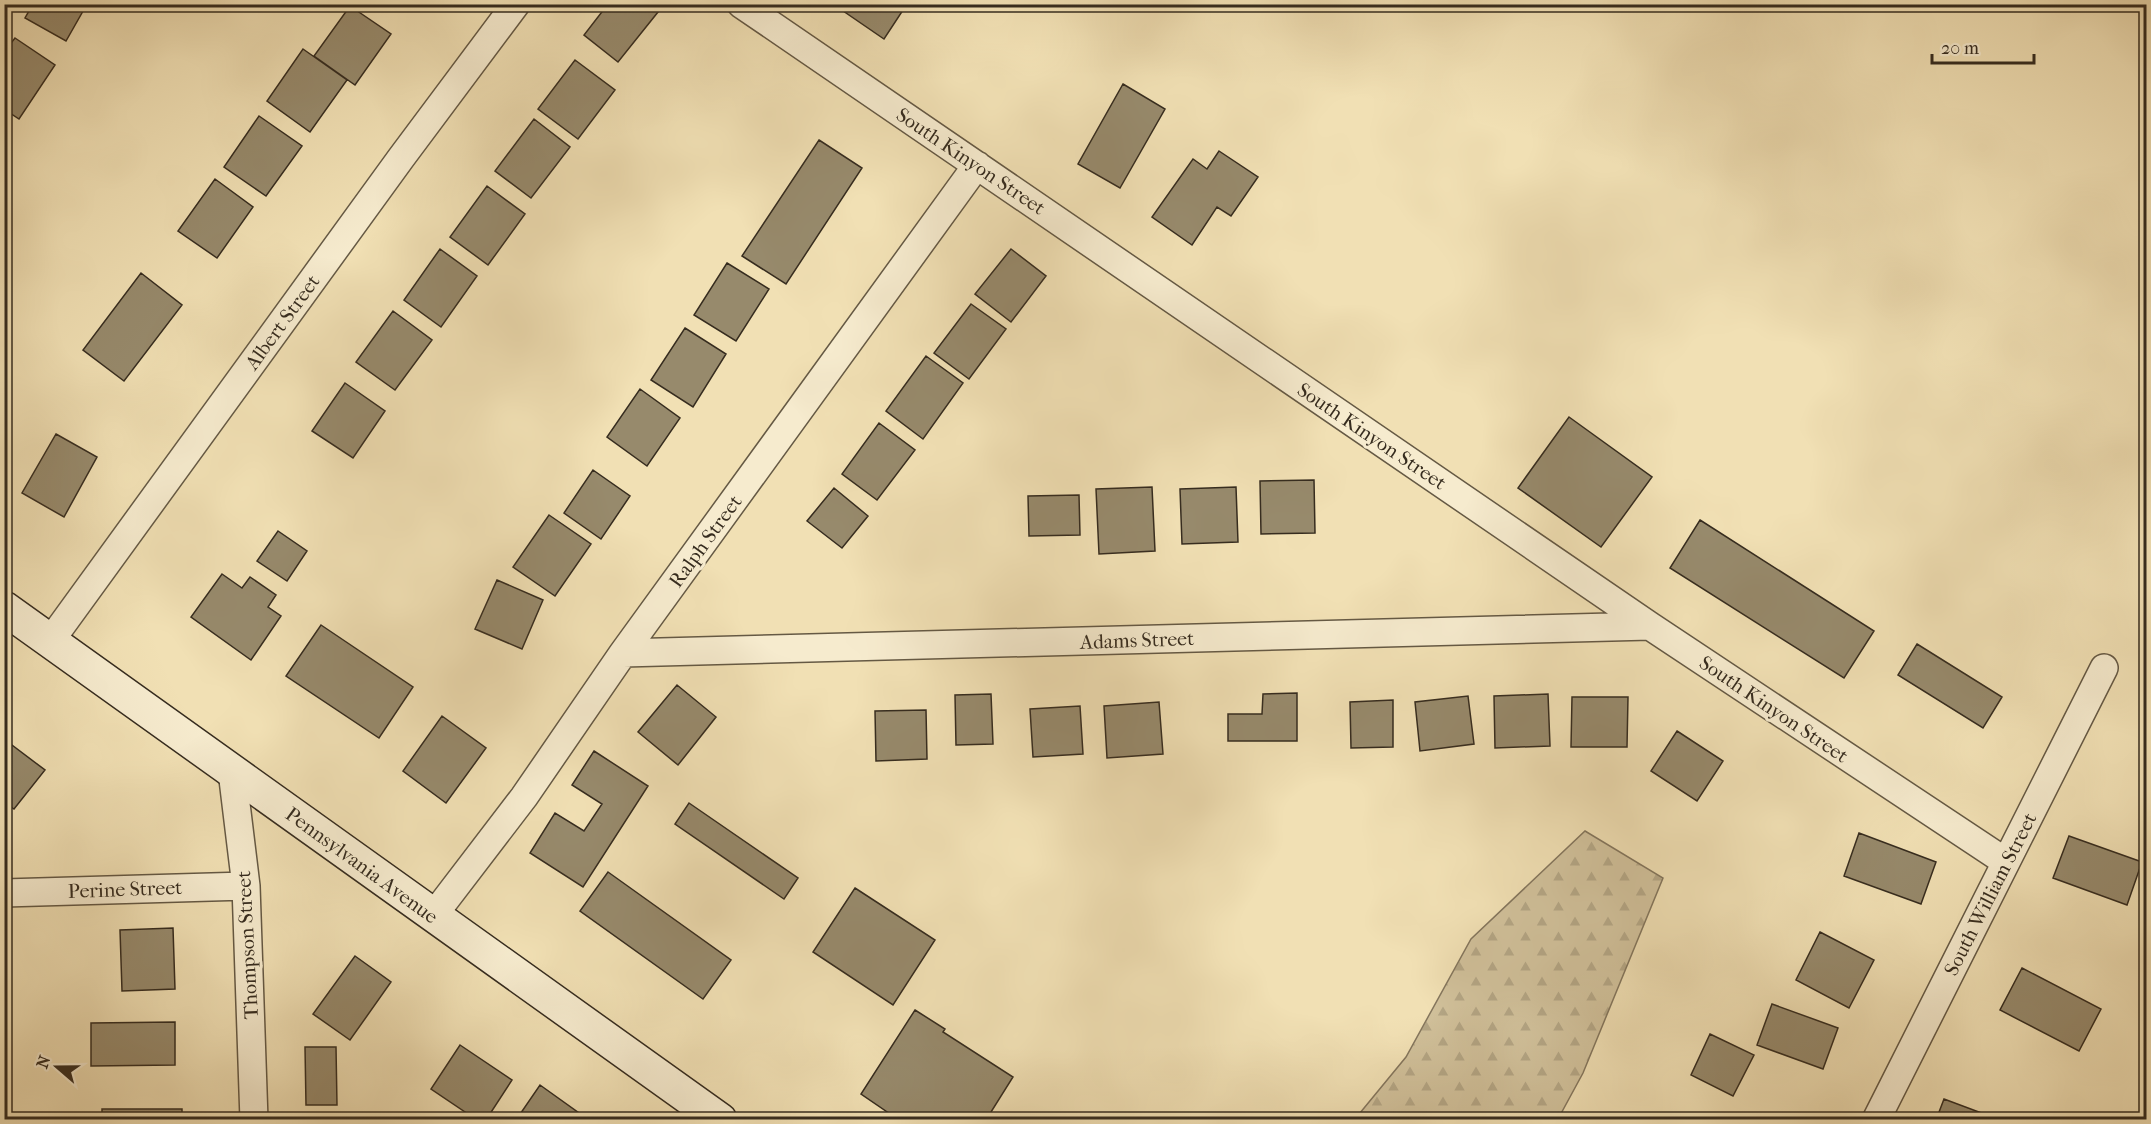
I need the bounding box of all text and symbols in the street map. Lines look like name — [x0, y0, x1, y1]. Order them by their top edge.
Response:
scale bar — [1932, 27, 2034, 65]
text: 20 m — [1941, 38, 1979, 59]
street label: South Kinyon Street — [892, 103, 1050, 220]
street label: Albert Street — [240, 270, 324, 375]
street label: South Kinyon Street — [1293, 378, 1451, 495]
street label: Ralph Street — [664, 491, 747, 592]
street label: Adams Street — [1079, 627, 1194, 654]
street label: South Kinyon Street — [1695, 651, 1853, 768]
street label: Pennsylvania Avenue — [281, 802, 442, 928]
street label: South William Street — [1939, 809, 2041, 979]
street label: Thompson Street — [232, 870, 263, 1020]
street label: Perine Street — [67, 876, 183, 903]
north arrow — [27, 1037, 87, 1097]
text: N — [32, 1052, 55, 1071]

